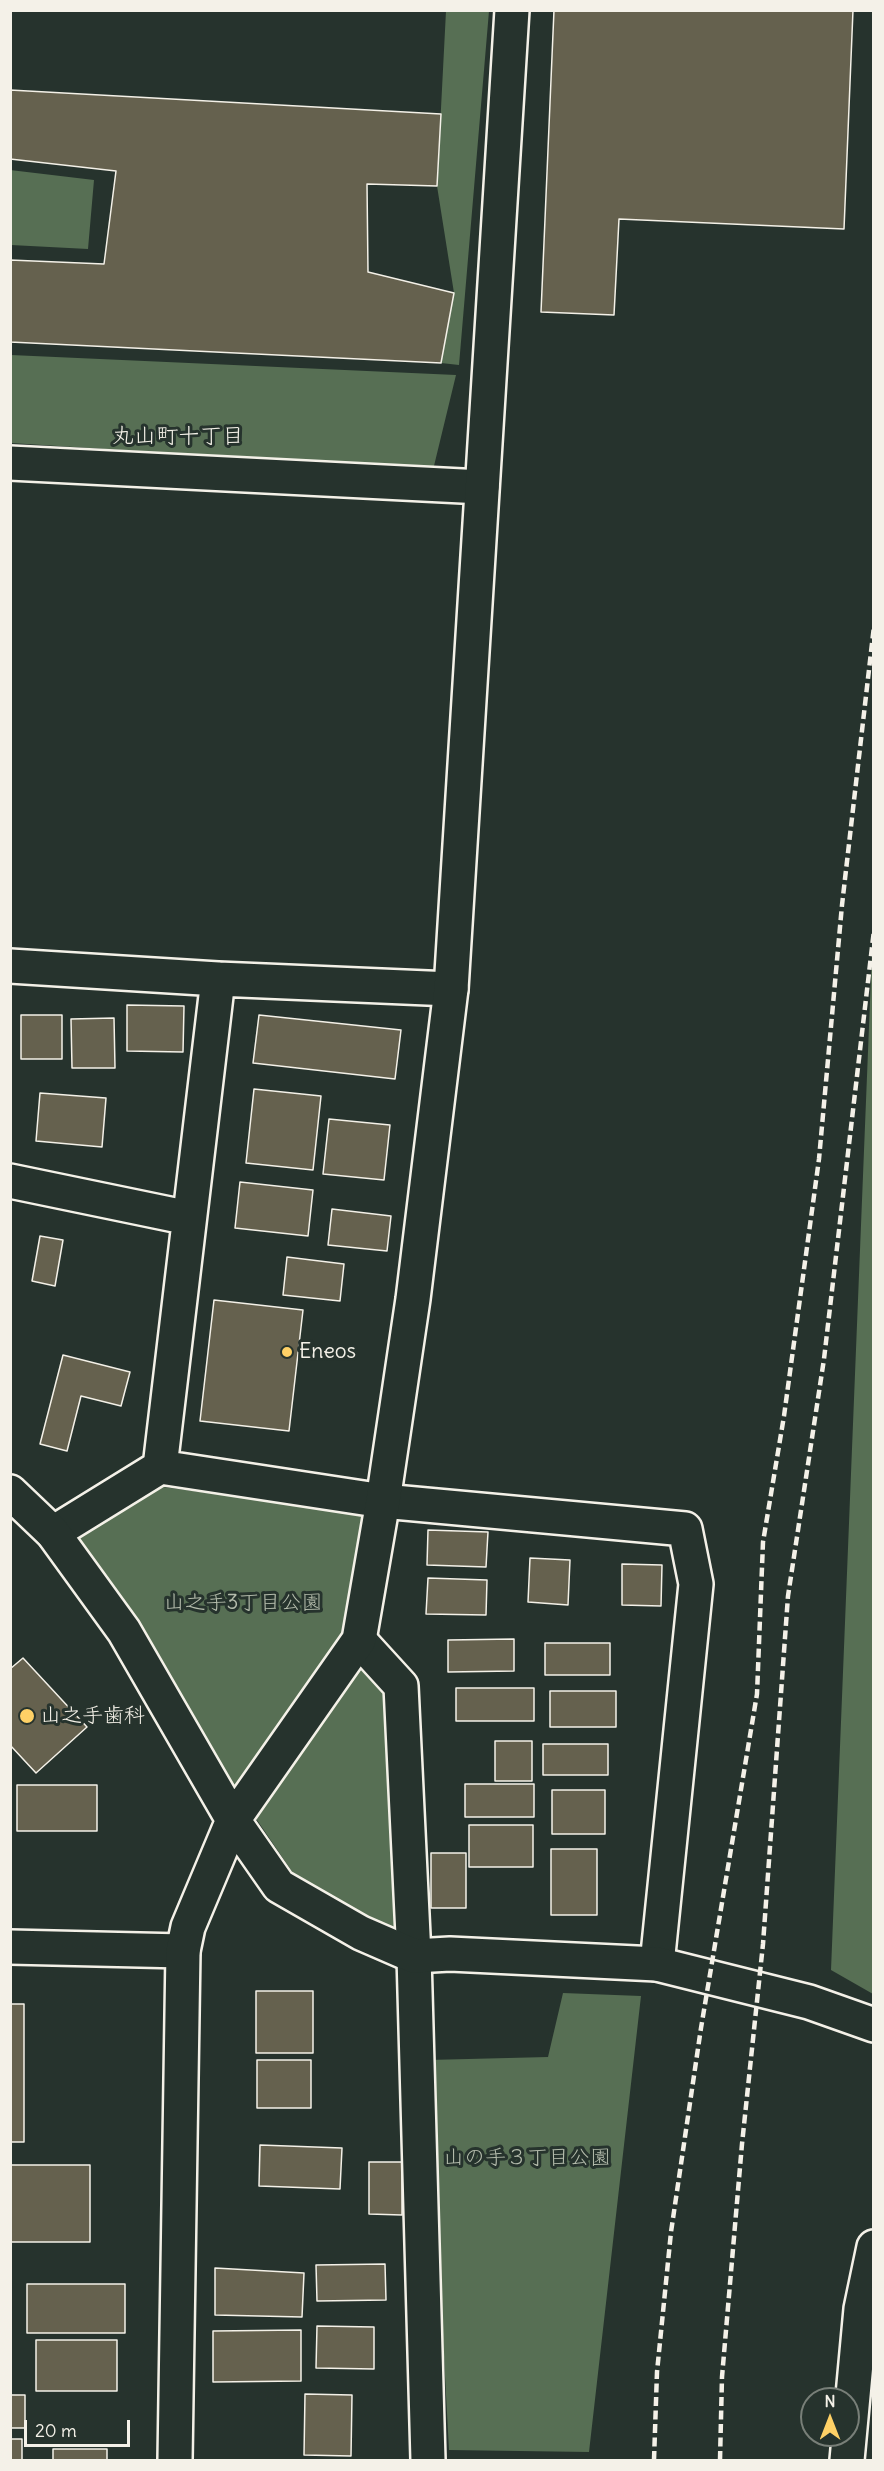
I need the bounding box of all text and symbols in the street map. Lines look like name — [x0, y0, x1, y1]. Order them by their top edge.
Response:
district label: 丸山町十丁目 — [112, 424, 244, 450]
place label: Eneos — [299, 1339, 356, 1365]
marker: Eneos — [280, 1345, 294, 1359]
park label: 山之手3丁目公園 — [164, 1590, 322, 1616]
place label: 山之手歯科 — [40, 1703, 145, 1729]
marker: 山之手歯科 — [18, 1707, 36, 1725]
park label: 山の手３丁目公園 — [443, 2145, 611, 2171]
north arrow — [800, 2387, 860, 2447]
text: N — [824, 2391, 836, 2411]
scale bar — [27, 2408, 134, 2446]
text: 20 m — [35, 2419, 77, 2442]

